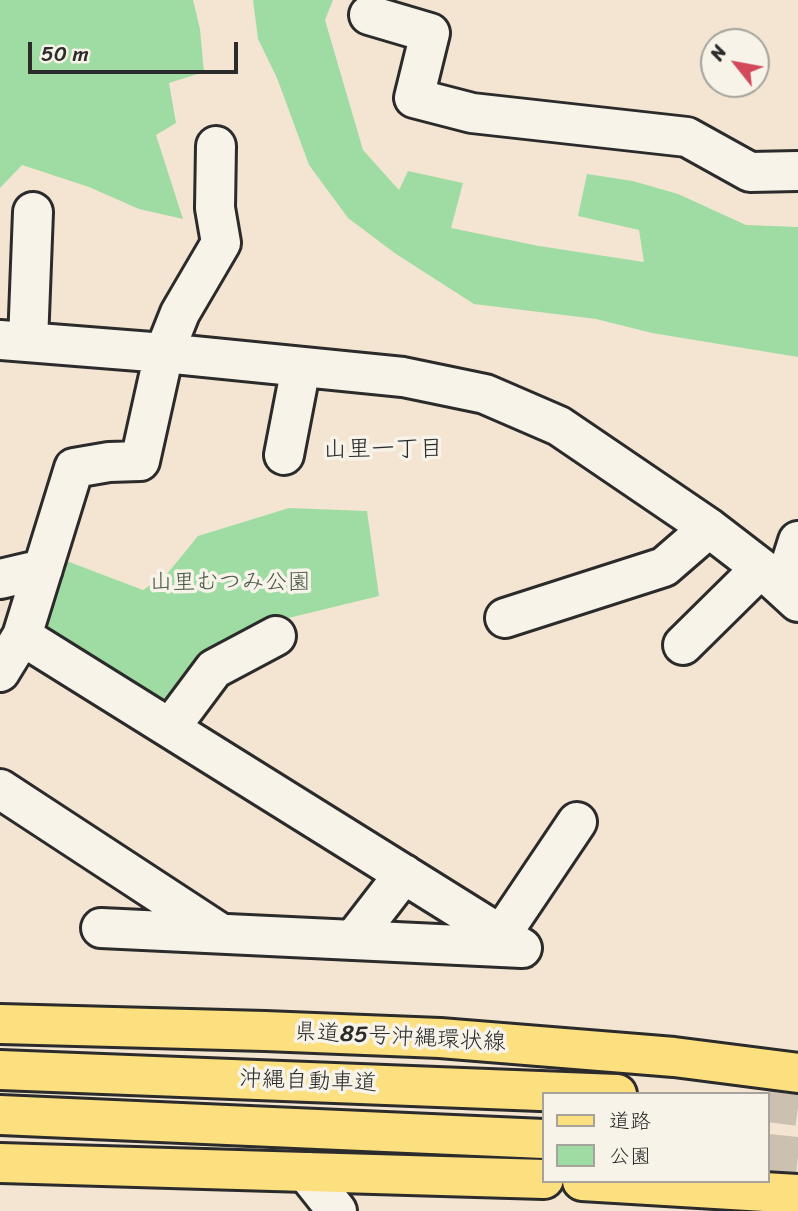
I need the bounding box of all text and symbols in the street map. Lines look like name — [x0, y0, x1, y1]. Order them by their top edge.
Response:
scale bar — [32, 28, 242, 72]
north arrow — [700, 28, 770, 98]
text: 50 m — [41, 35, 89, 73]
text: N — [701, 39, 736, 67]
district label: 山里一丁目 — [323, 436, 443, 464]
park label: 山里むつみ公園 — [150, 569, 310, 597]
street label: 県道85号沖縄環状線 — [293, 1019, 507, 1057]
street label: 沖縄自動車道 — [239, 1066, 377, 1098]
legend — [542, 1092, 770, 1183]
text: 道路 — [609, 1102, 651, 1140]
text: 公園 — [609, 1137, 651, 1175]

